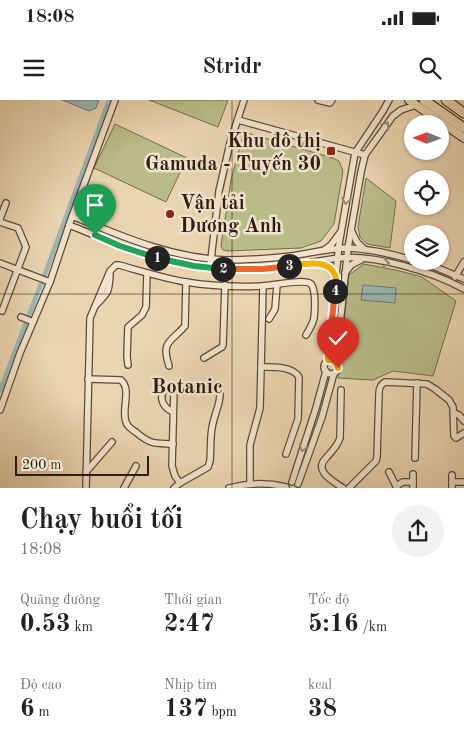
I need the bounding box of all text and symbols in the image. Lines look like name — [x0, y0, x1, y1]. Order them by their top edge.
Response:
text: 18:08 — [25, 8, 74, 27]
icon: menu — [20, 54, 48, 82]
icon: search — [416, 54, 444, 82]
text: Stridr — [202, 56, 262, 78]
north arrow — [404, 115, 449, 160]
map controls — [404, 115, 449, 270]
one-way arrow — [380, 121, 389, 131]
place label: Khu đô thị Gamuda - Tuyến 30 — [145, 132, 321, 175]
marker: Khu đô thị Gamuda - Tuyến 30 — [325, 145, 337, 157]
button: locate — [404, 170, 449, 215]
pin — [74, 184, 116, 235]
icon: arrive — [81, 191, 109, 219]
place label: Vận tải Dương Anh — [180, 194, 282, 237]
one-way arrow — [342, 197, 352, 206]
marker: Vận tải Dương Anh — [164, 208, 176, 220]
button: layers — [404, 225, 449, 270]
pin: 1 — [144, 246, 170, 270]
text: 1 — [153, 251, 162, 265]
pin: 3 — [276, 254, 302, 278]
pin: 2 — [210, 256, 236, 282]
one-way arrow — [382, 257, 391, 267]
text: 3 — [285, 259, 294, 273]
text: 2 — [219, 262, 228, 276]
pin: 4 — [322, 278, 348, 304]
text: 4 — [331, 284, 340, 298]
pin — [317, 317, 359, 368]
icon: check — [324, 324, 352, 352]
district label: Botanic — [151, 377, 223, 398]
one-way arrow — [298, 443, 308, 451]
scale bar — [15, 453, 149, 476]
text: 200 m — [22, 458, 61, 472]
button: share — [392, 505, 444, 557]
text: Chạy buổi tối — [20, 507, 183, 535]
text: 18:08 — [20, 542, 62, 558]
text: Quãng đường — [20, 593, 100, 607]
text: Thời gian — [164, 593, 222, 607]
text: Tốc độ — [308, 593, 349, 607]
text: 0.53 — [20, 612, 71, 637]
text: 2:47 — [164, 612, 215, 637]
text: 5:16 — [308, 612, 359, 637]
text: km — [71, 620, 93, 634]
text: /km — [359, 620, 387, 634]
text: Độ cao — [20, 678, 62, 692]
text: Nhịp tim — [164, 678, 217, 692]
text: kcal — [308, 678, 332, 692]
text: 6 — [20, 697, 35, 722]
text: 137 — [164, 697, 208, 722]
text: 38 — [308, 697, 337, 722]
text: m — [35, 705, 50, 719]
text: bpm — [208, 705, 237, 719]

